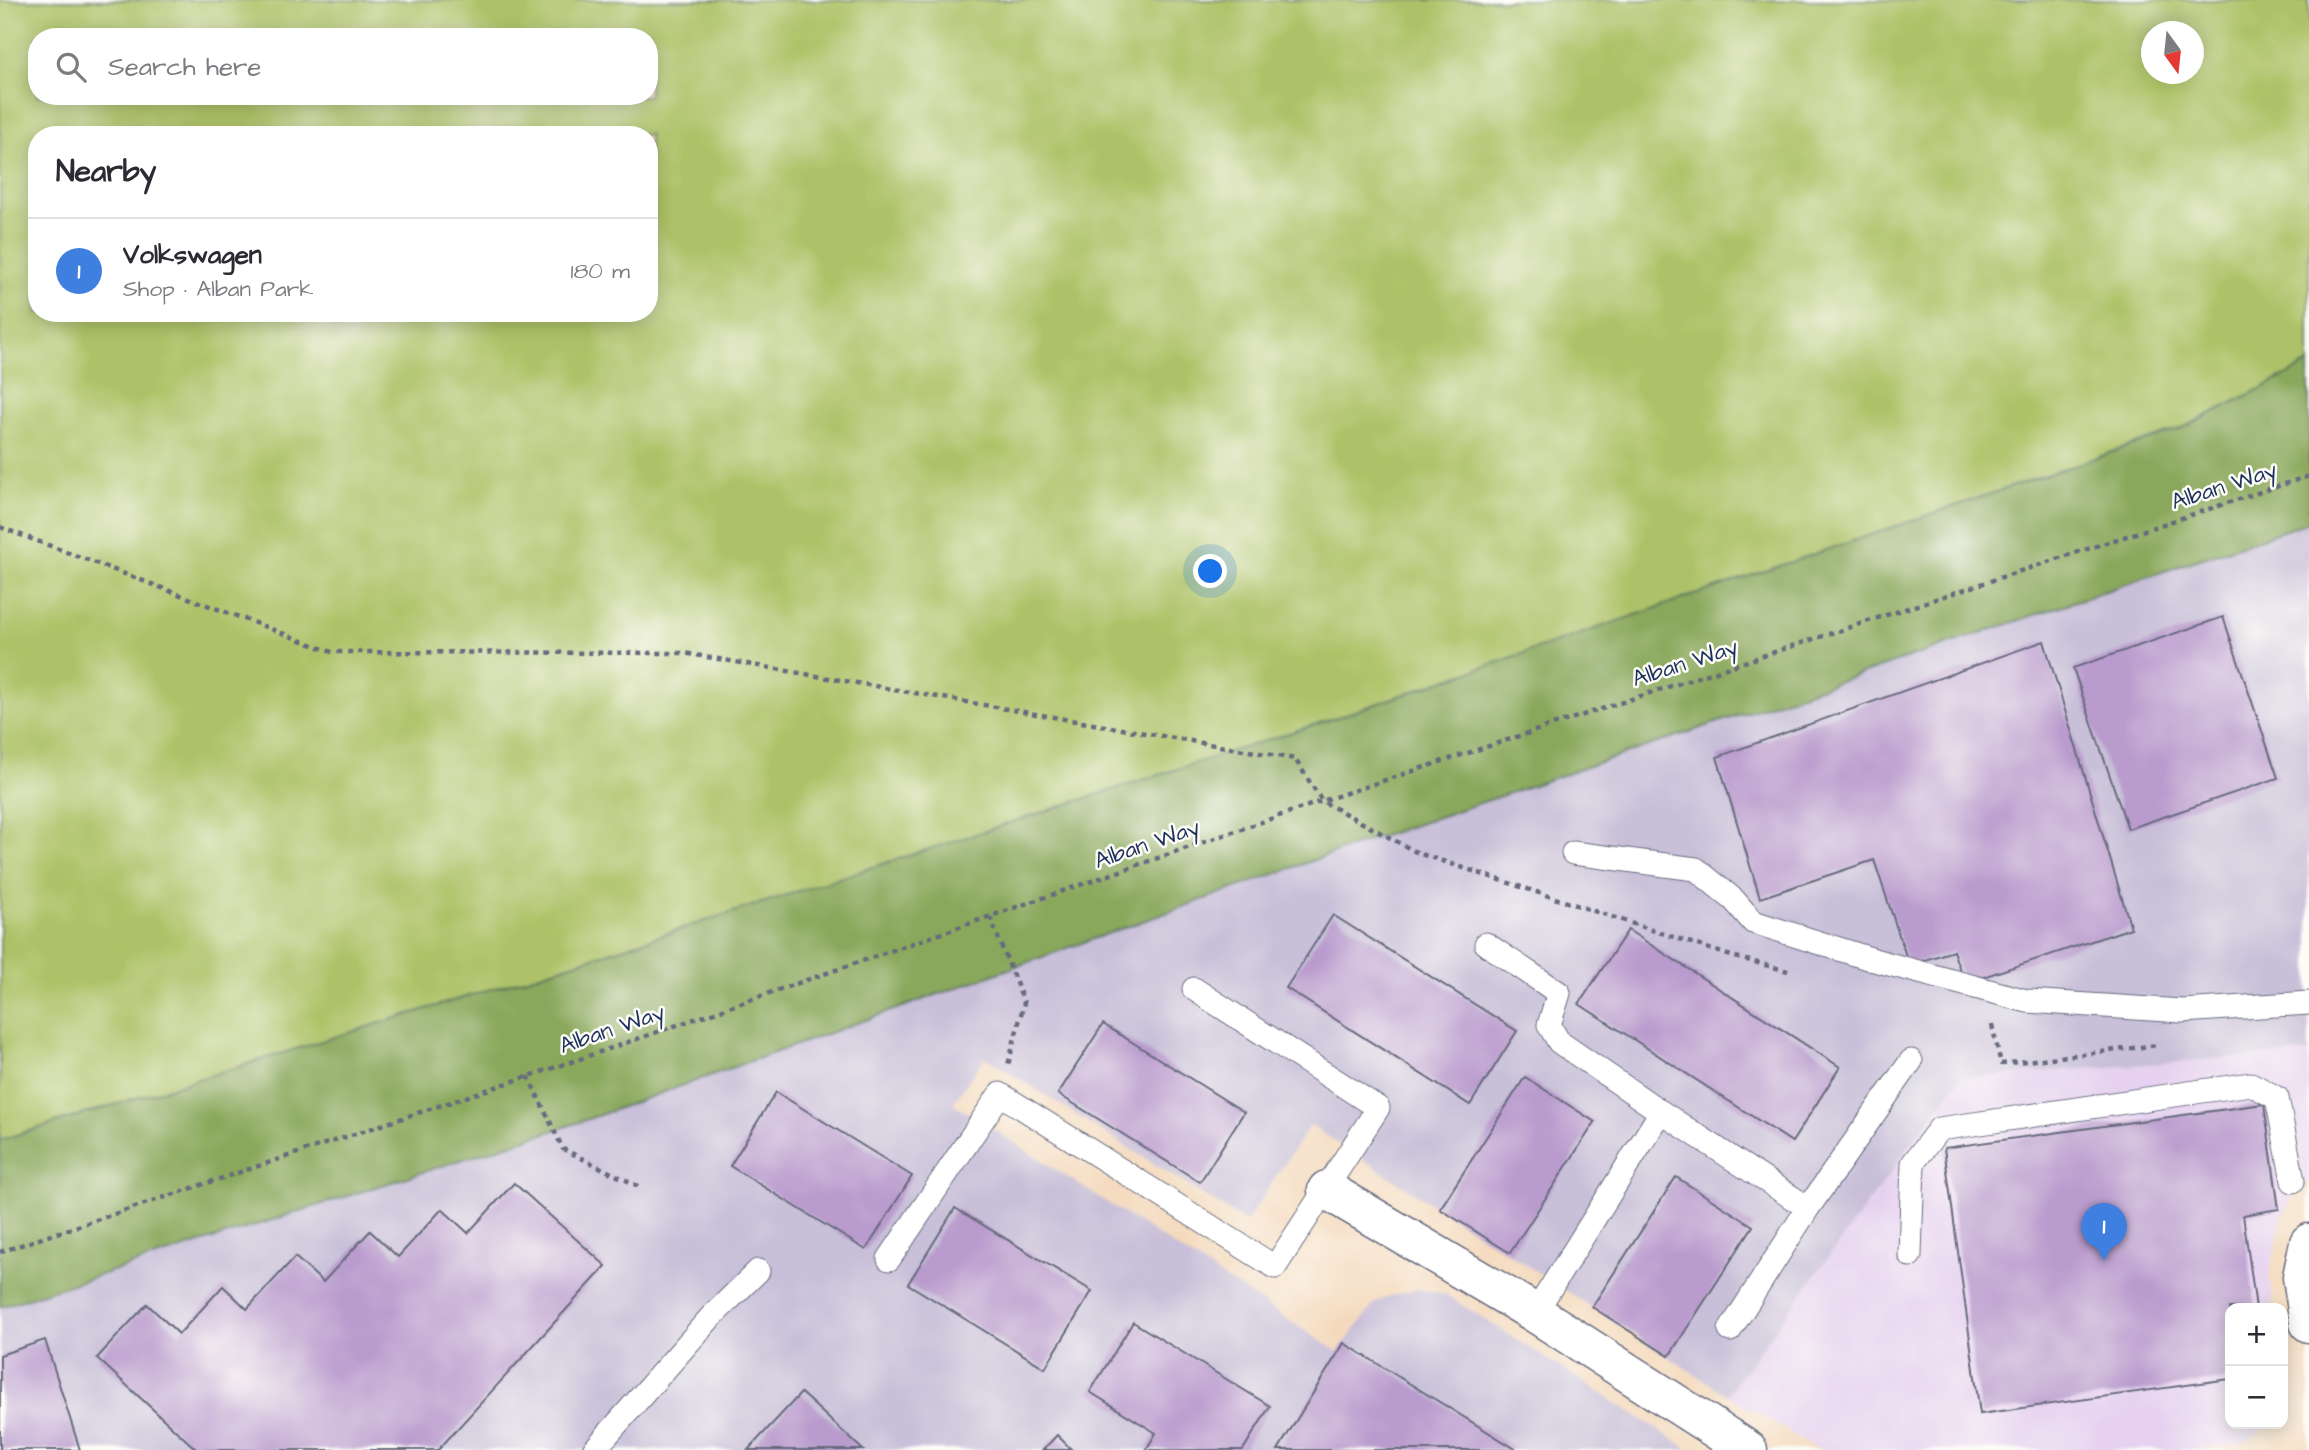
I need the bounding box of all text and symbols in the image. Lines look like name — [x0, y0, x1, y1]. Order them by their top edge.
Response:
north arrow — [2141, 21, 2204, 84]
search box — [28, 28, 658, 105]
icon: search — [52, 48, 90, 86]
text: Search here — [108, 49, 261, 85]
text: Nearby — [56, 151, 156, 193]
text: Volkswagen — [123, 237, 262, 273]
text: 1 — [78, 255, 80, 287]
text: 180 m — [571, 255, 630, 287]
text: Shop · Alban Park — [123, 273, 313, 305]
street label: Alban Way — [2167, 454, 2282, 519]
your location — [1193, 554, 1227, 588]
street label: Alban Way — [1628, 631, 1743, 696]
street label: Alban Way — [1090, 811, 1205, 878]
street label: Alban Way — [555, 996, 670, 1063]
pin: 1 — [2081, 1203, 2127, 1261]
map controls — [2225, 1303, 2288, 1429]
button: + — [2225, 1303, 2288, 1366]
button: − — [2225, 1366, 2288, 1429]

